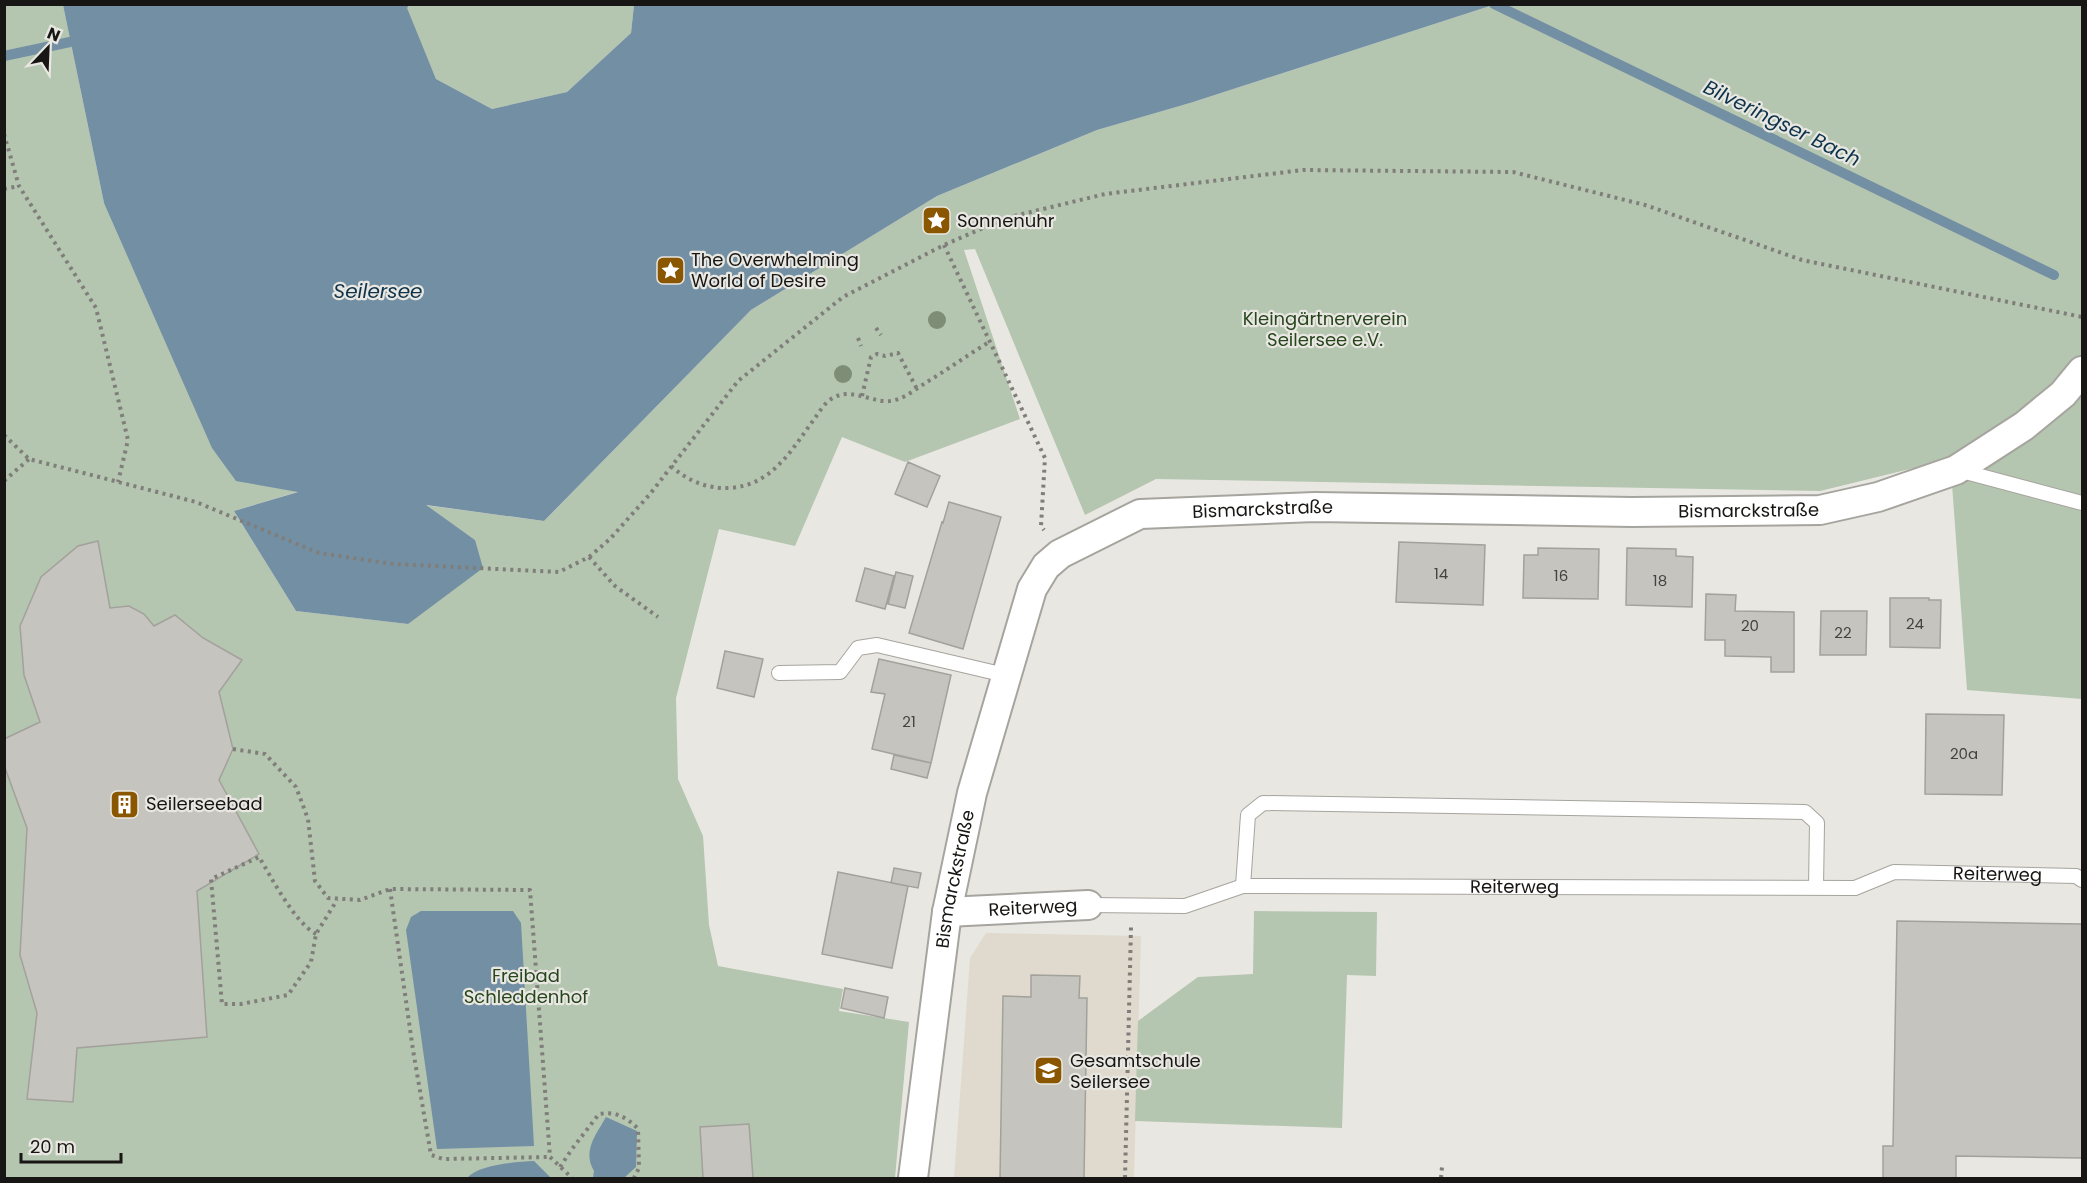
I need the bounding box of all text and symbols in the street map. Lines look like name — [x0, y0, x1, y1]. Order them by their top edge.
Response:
north arrow — [18, 18, 78, 78]
text: N — [44, 22, 64, 48]
water label: Bilveringser Bach — [1699, 73, 1865, 173]
place icon: Sonnenuhr — [920, 205, 952, 237]
place label: Sonnenuhr — [957, 208, 1055, 233]
place label: The Overwhelming World of Desire — [691, 247, 859, 293]
place icon: The Overwhelming World of Desire — [654, 254, 686, 286]
water label: Seilersee — [334, 277, 422, 305]
park label: Kleingärtnerverein Seilersee e.V. — [1243, 306, 1407, 352]
street label: Bismarckstraße — [1192, 494, 1333, 524]
street label: Bismarckstraße — [1678, 497, 1819, 524]
house number: 14 — [1434, 563, 1448, 584]
house number: 16 — [1554, 565, 1568, 586]
house number: 18 — [1653, 570, 1667, 591]
house number: 24 — [1906, 613, 1924, 634]
house number: 20 — [1741, 615, 1759, 636]
house number: 22 — [1834, 622, 1852, 643]
house number: 21 — [902, 711, 916, 732]
house number: 20a — [1950, 743, 1978, 764]
building icon: Seilerseebad — [109, 788, 141, 820]
place label: Seilerseebad — [146, 791, 263, 816]
street label: Bismarckstraße — [929, 807, 980, 950]
street label: Reiterweg — [1953, 860, 2042, 887]
street label: Reiterweg — [1470, 874, 1559, 899]
street label: Reiterweg — [988, 893, 1078, 922]
park label: Freibad Schleddenhof — [464, 963, 588, 1009]
place label: Gesamtschule Seilersee — [1070, 1048, 1201, 1094]
school or university icon: Gesamtschule Seilersee — [1033, 1055, 1065, 1087]
scale bar — [21, 1126, 122, 1164]
text: 20 m — [30, 1134, 75, 1159]

